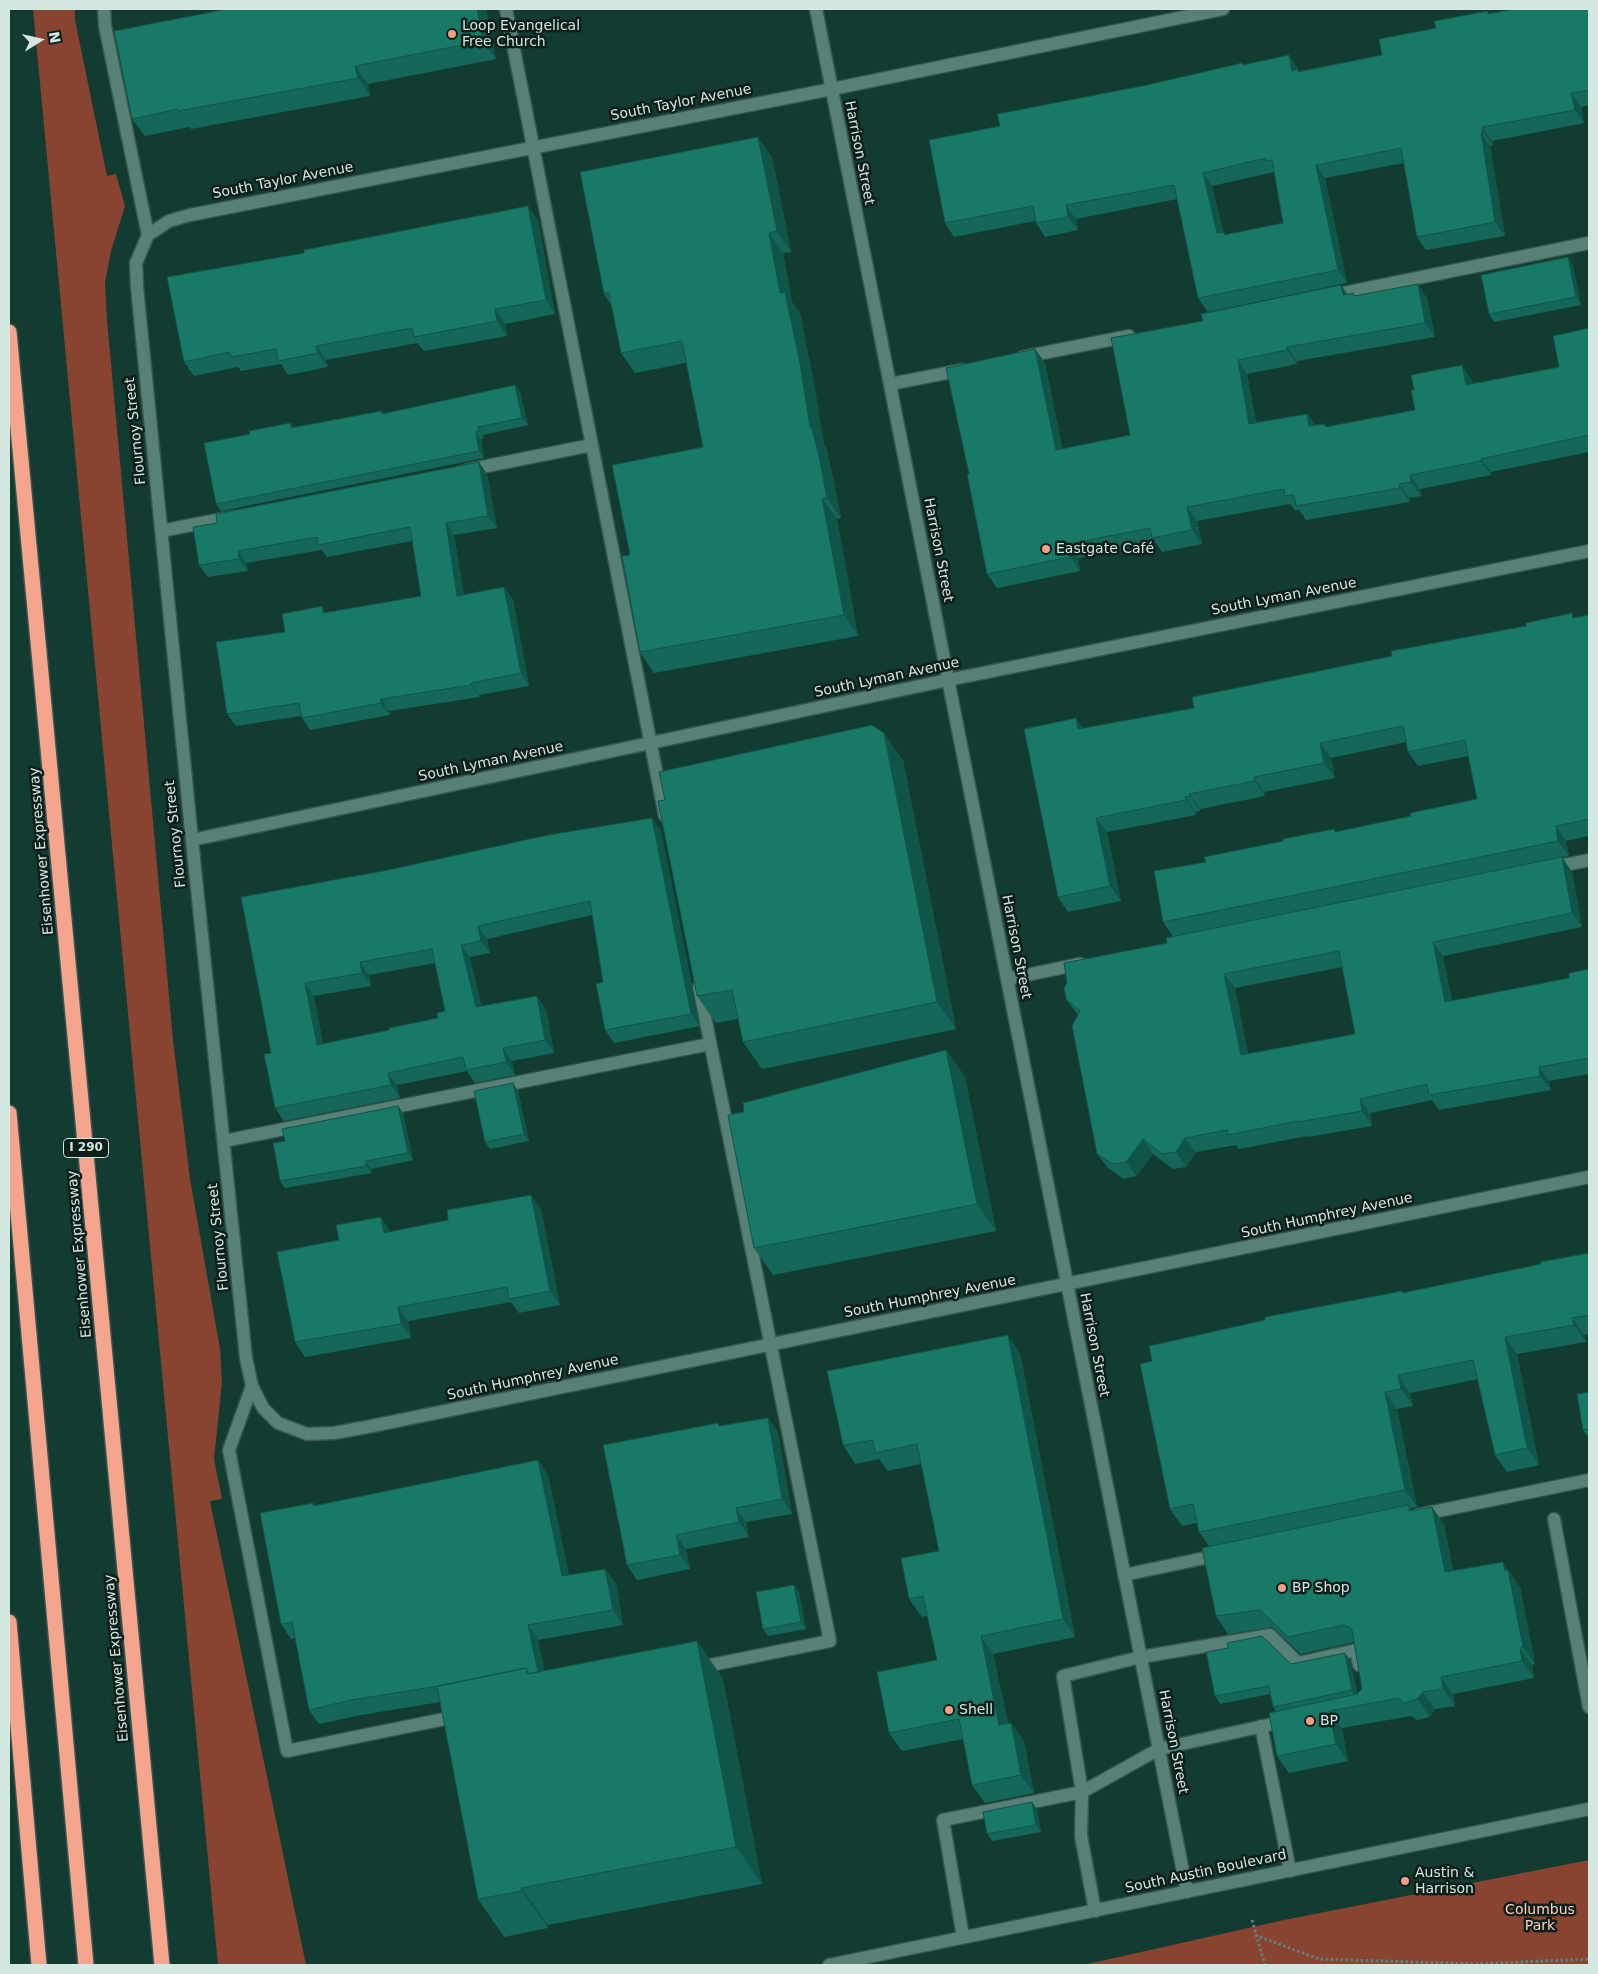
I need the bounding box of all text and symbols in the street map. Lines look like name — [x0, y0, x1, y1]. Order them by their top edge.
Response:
north arrow — [15, 15, 65, 65]
place label: Loop Evangelical Free Church — [462, 18, 580, 50]
marker: Loop Evangelical Free Church — [446, 28, 458, 40]
text: N — [46, 30, 64, 45]
street label: South Taylor Avenue — [609, 81, 753, 125]
street label: Harrison Street — [841, 99, 877, 207]
street label: South Taylor Avenue — [211, 159, 355, 203]
street label: Flournoy Street — [122, 377, 150, 485]
street label: Harrison Street — [920, 496, 956, 604]
place label: Eastgate Café — [1056, 541, 1154, 557]
marker: Eastgate Café — [1040, 543, 1052, 555]
street label: South Lyman Avenue — [1210, 575, 1358, 619]
street label: South Lyman Avenue — [813, 654, 961, 702]
street label: South Lyman Avenue — [417, 738, 565, 786]
street label: Eisenhower Expressway — [26, 766, 58, 936]
street label: Flournoy Street — [162, 780, 190, 888]
street label: Harrison Street — [998, 893, 1034, 1001]
road number: I 290 — [64, 1138, 108, 1158]
street label: Eisenhower Expressway — [64, 1169, 96, 1339]
street label: Flournoy Street — [205, 1183, 233, 1291]
street label: South Humphrey Avenue — [1240, 1190, 1414, 1242]
street label: South Humphrey Avenue — [843, 1272, 1017, 1322]
street label: Harrison Street — [1076, 1291, 1112, 1399]
street label: South Humphrey Avenue — [446, 1352, 620, 1404]
street label: Eisenhower Expressway — [101, 1573, 133, 1743]
place label: BP Shop — [1292, 1580, 1350, 1596]
marker: BP Shop — [1276, 1582, 1288, 1594]
street label: Harrison Street — [1155, 1688, 1191, 1796]
place label: Shell — [959, 1702, 993, 1718]
marker: Shell — [943, 1704, 955, 1716]
place label: BP — [1320, 1713, 1338, 1729]
marker: BP — [1304, 1715, 1316, 1727]
street label: South Austin Boulevard — [1124, 1847, 1288, 1897]
place label: Austin & Harrison — [1415, 1865, 1474, 1898]
marker: Austin & Harrison — [1399, 1875, 1411, 1887]
park label: Columbus Park — [1505, 1902, 1575, 1934]

